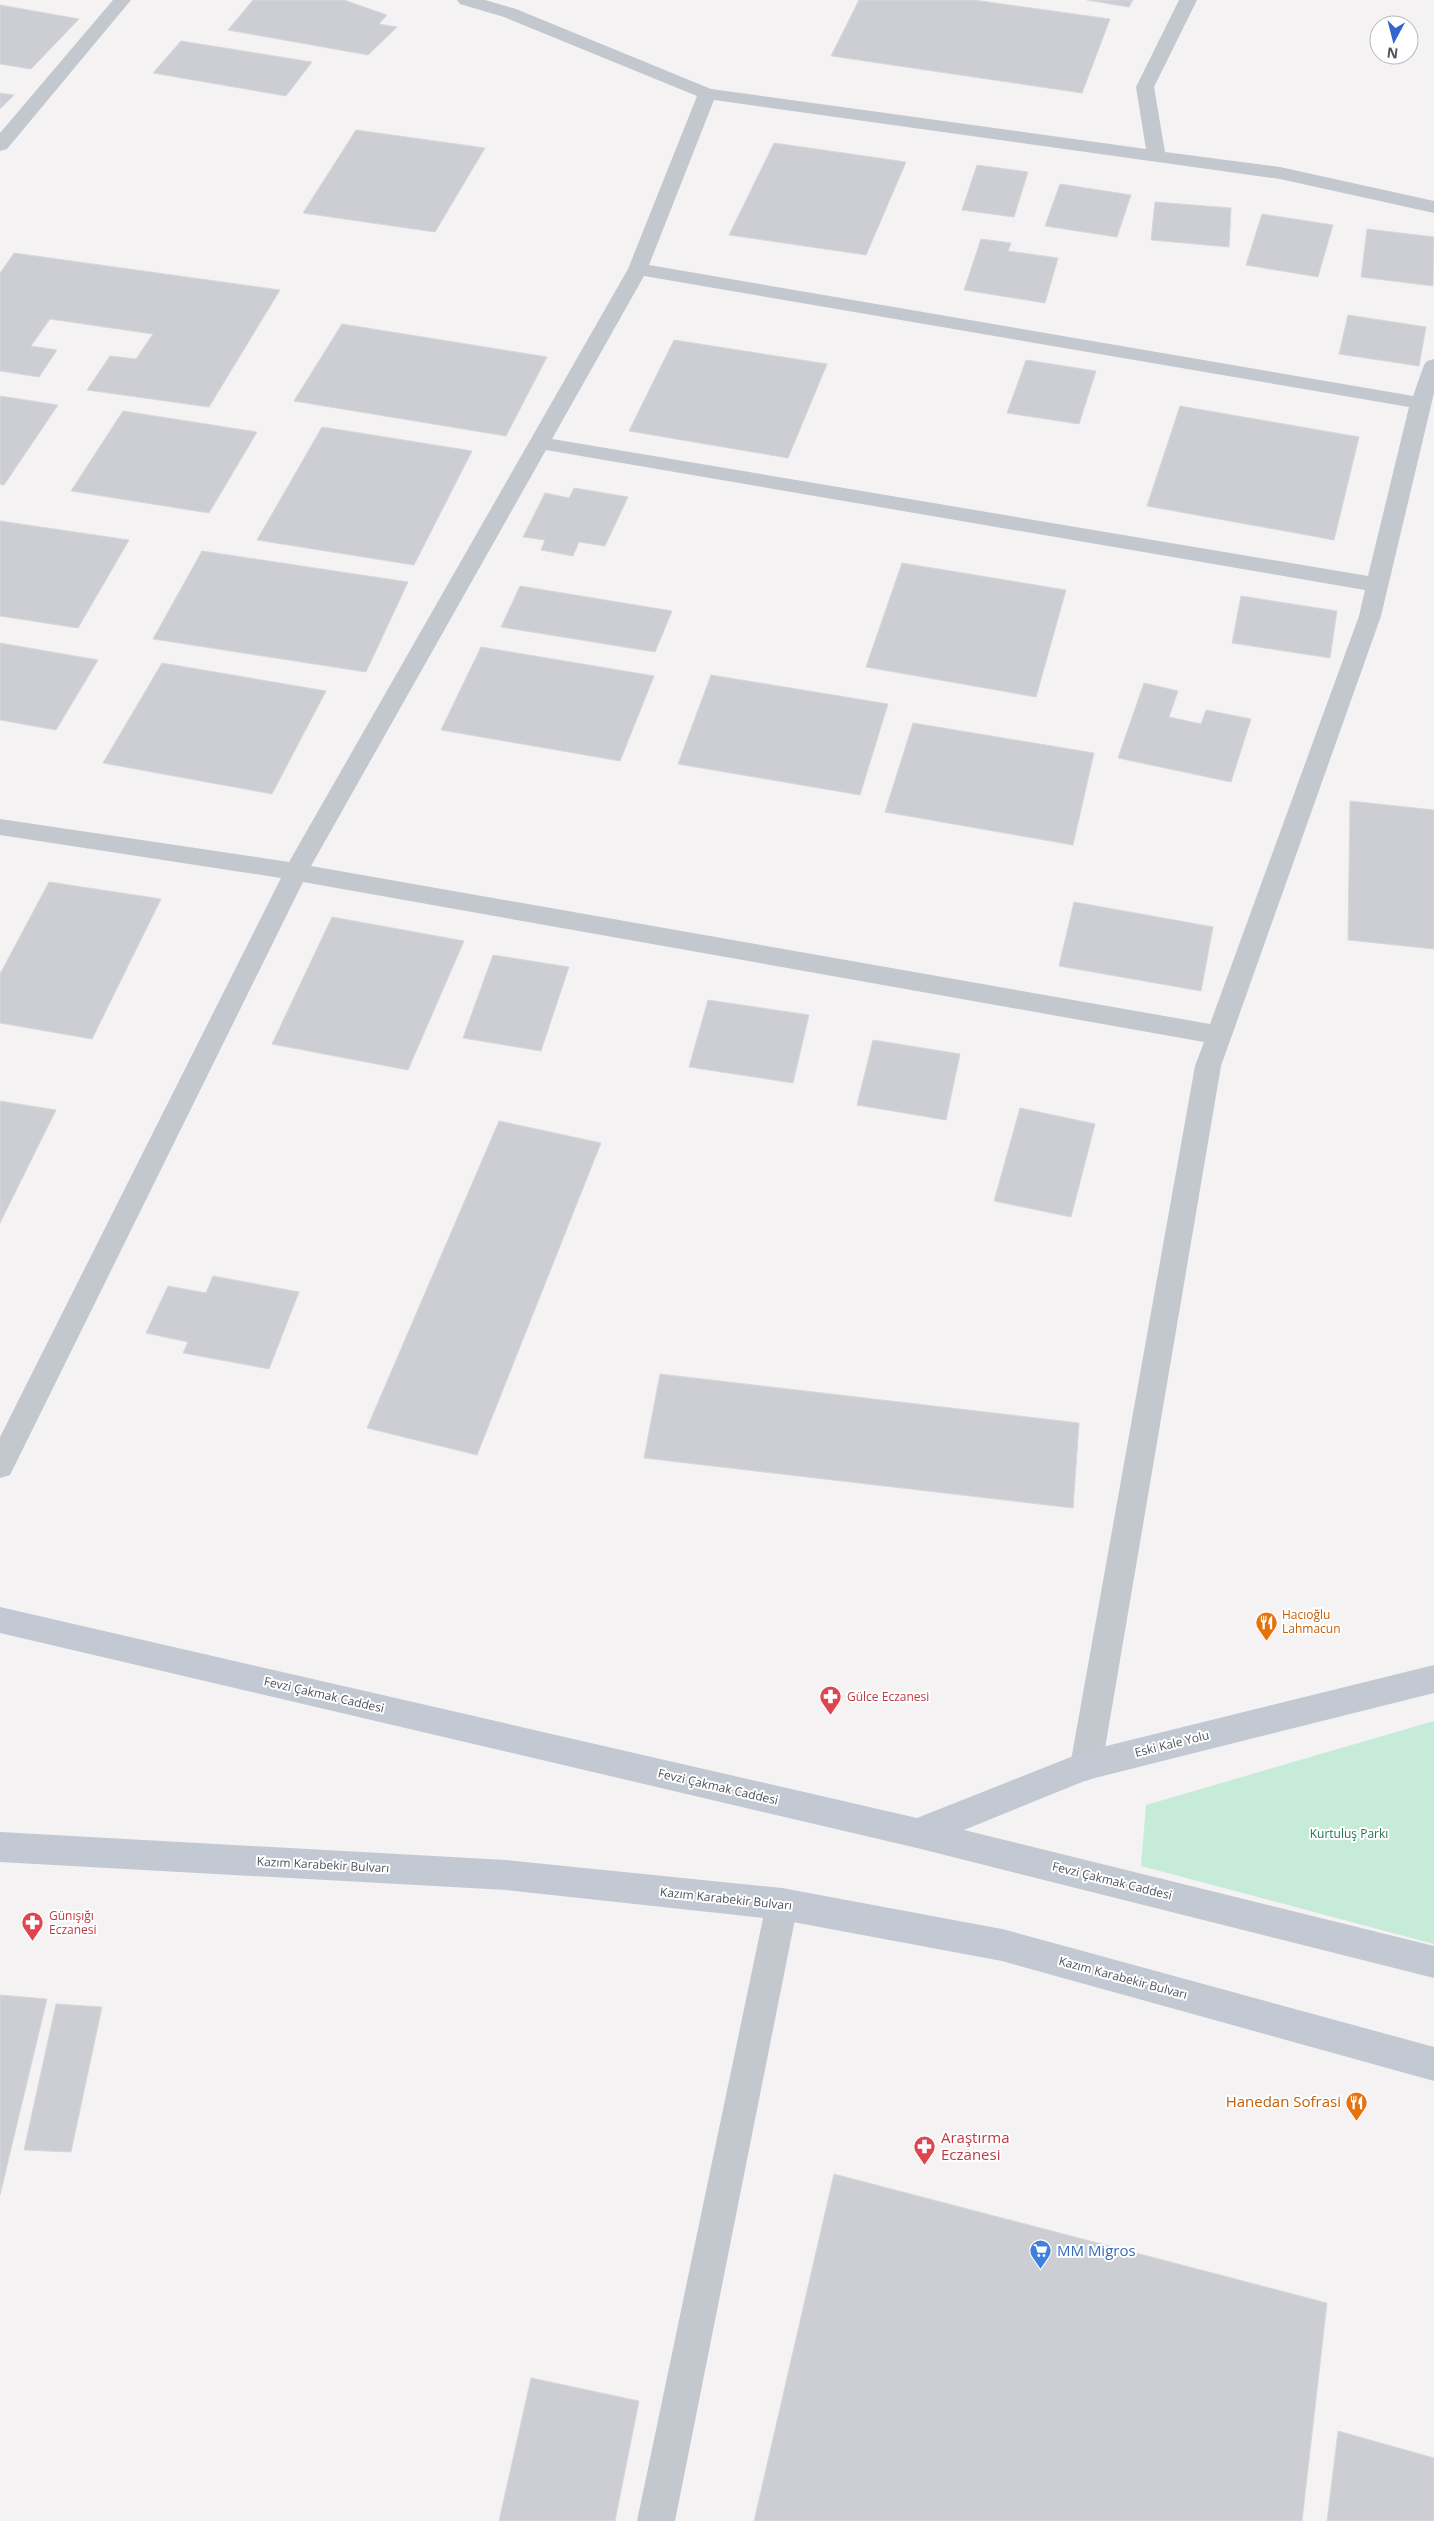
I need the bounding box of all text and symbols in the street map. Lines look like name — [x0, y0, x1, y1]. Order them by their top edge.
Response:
north arrow — [1369, 15, 1419, 65]
text: N — [1386, 43, 1399, 64]
place label: Hacıoğlu Lahmacun — [1282, 1606, 1341, 1637]
restaurant icon: Hacıoğlu Lahmacun — [1254, 1610, 1278, 1641]
street label: Fevzi Çakmak Caddesi — [262, 1672, 386, 1717]
pharmacy icon: Gülce Eczanesi — [819, 1685, 843, 1716]
place label: Gülce Eczanesi — [847, 1688, 929, 1705]
street label: Eski Kale Yolu — [1133, 1726, 1211, 1761]
street label: Fevzi Çakmak Caddesi — [656, 1764, 780, 1809]
park label: Kurtuluş Parkı — [1310, 1825, 1388, 1842]
street label: Kazım Karabekir Bulvarı — [256, 1853, 390, 1876]
street label: Fevzi Çakmak Caddesi — [1050, 1857, 1174, 1904]
street label: Kazım Karabekir Bulvarı — [659, 1883, 793, 1914]
place label: Günışığı Eczanesi — [49, 1907, 97, 1938]
pharmacy icon: Günışığı Eczanesi — [21, 1911, 45, 1942]
street label: Kazım Karabekir Bulvarı — [1057, 1952, 1189, 2003]
restaurant icon: Hanedan Sofrasi — [1345, 2090, 1369, 2121]
place label: Hanedan Sofrasi — [1226, 2091, 1341, 2111]
place label: Araştırma Eczanesi — [941, 2127, 1010, 2164]
pharmacy icon: Araştırma Eczanesi — [913, 2135, 937, 2166]
supermarket icon: MM Migros — [1029, 2239, 1053, 2270]
place label: MM Migros — [1057, 2240, 1136, 2260]

